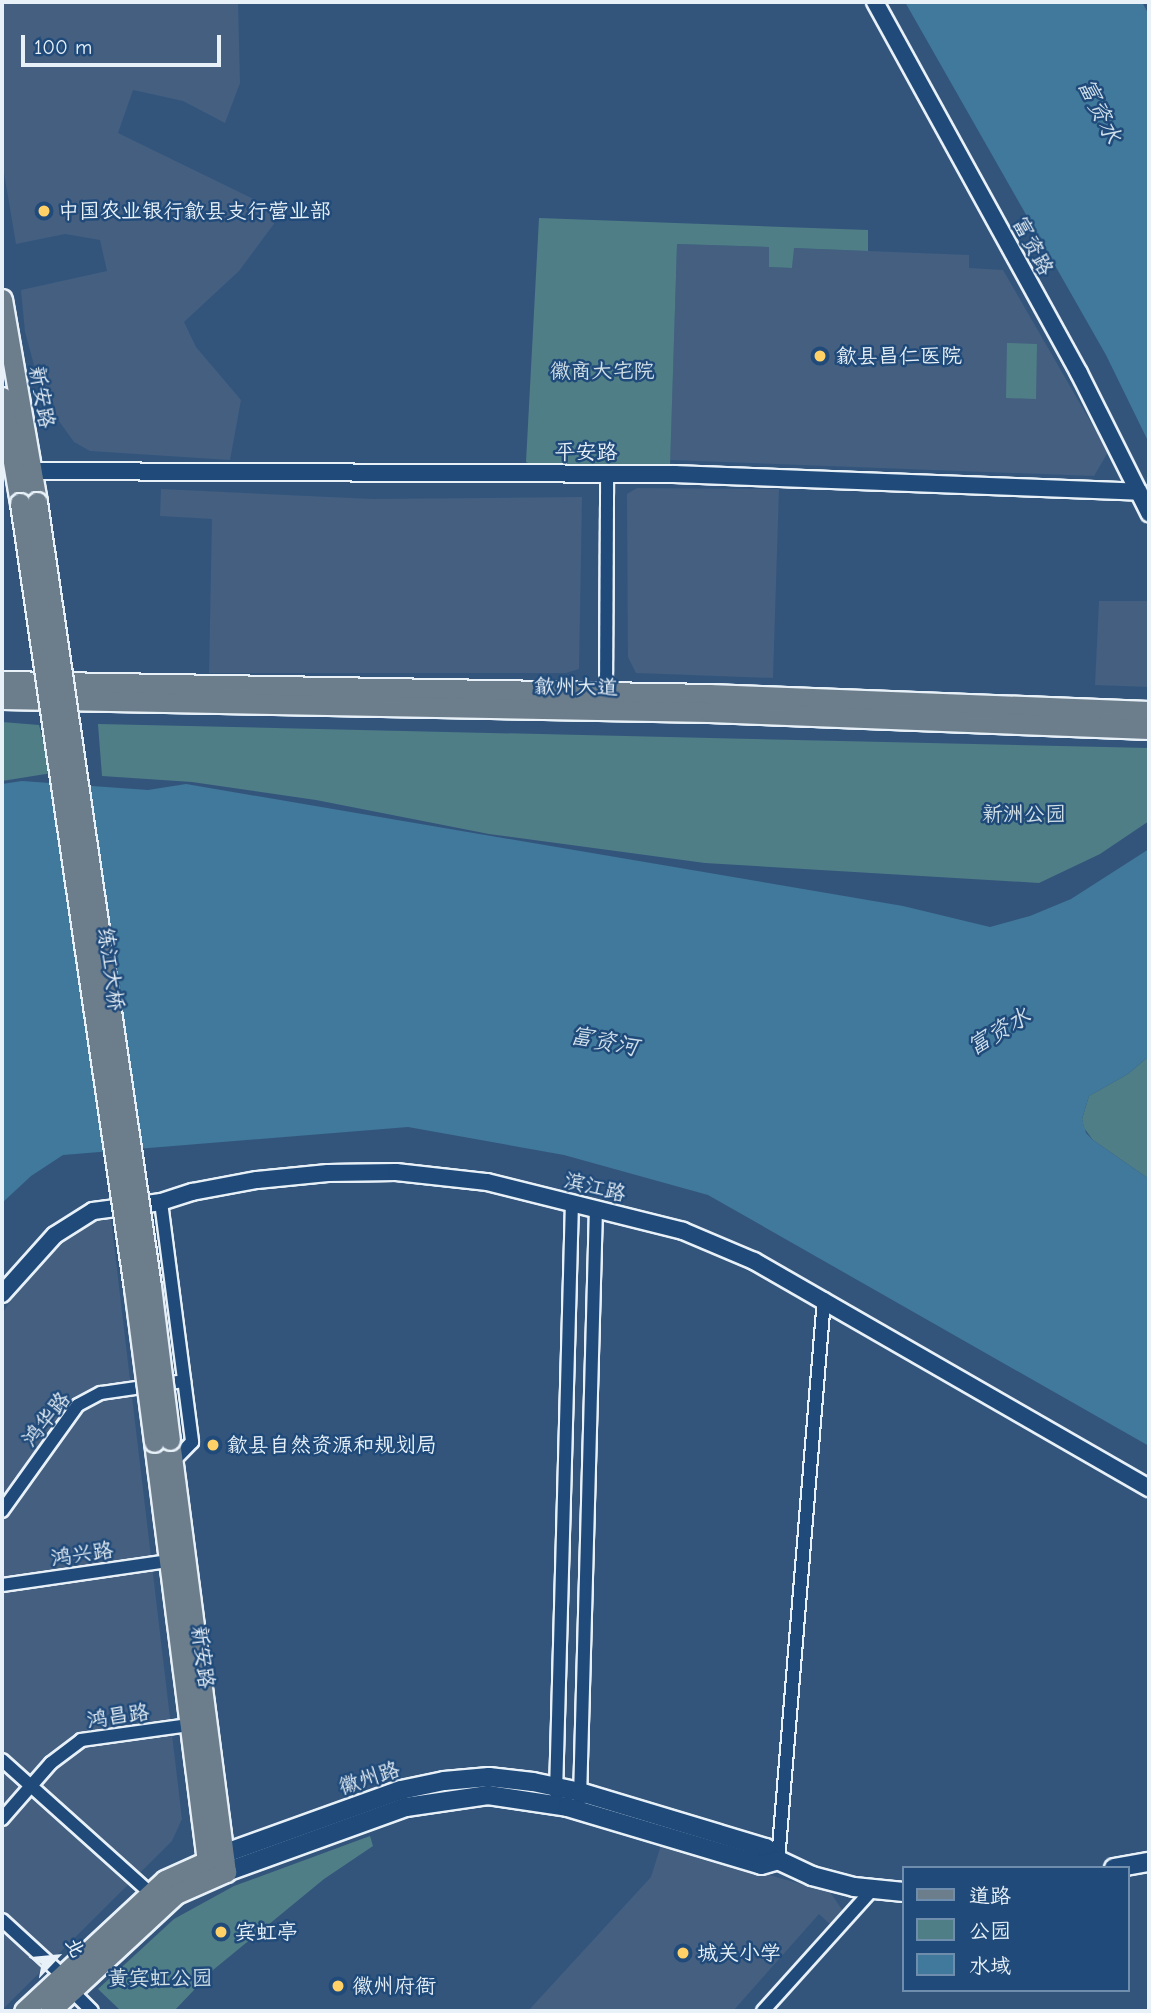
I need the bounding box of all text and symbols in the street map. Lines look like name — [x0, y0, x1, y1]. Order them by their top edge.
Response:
scale bar — [24, 21, 224, 65]
text: 100 m — [34, 35, 92, 59]
water label: 富资水 — [1071, 74, 1127, 148]
place label: 中国农业银行歙县支行营业部 — [58, 198, 331, 224]
marker: 中国农业银行歙县支行营业部 — [36, 203, 52, 219]
street label: 富资路 — [1007, 212, 1059, 280]
place label: 歙县昌仁医院 — [836, 343, 962, 369]
marker: 歙县昌仁医院 — [810, 346, 830, 366]
park label: 徽商大宅院 — [550, 358, 654, 384]
street label: 新安路 — [24, 364, 60, 430]
street label: 平安路 — [555, 439, 617, 465]
street label: 歙州大道 — [534, 674, 618, 700]
park label: 新洲公园 — [982, 801, 1066, 827]
street label: 练江大桥 — [93, 926, 129, 1012]
water label: 富资水 — [962, 1002, 1036, 1062]
water label: 富资河 — [568, 1022, 640, 1062]
street label: 滨江路 — [561, 1167, 629, 1207]
street label: 鸿华路 — [16, 1387, 76, 1451]
place label: 歙县自然资源和规划局 — [227, 1432, 437, 1458]
marker: 歙县自然资源和规划局 — [205, 1437, 221, 1453]
street label: 鸿兴路 — [49, 1537, 115, 1571]
street label: 新安路 — [187, 1624, 219, 1690]
street label: 鸿昌路 — [85, 1699, 151, 1733]
street label: 徽州路 — [335, 1756, 403, 1800]
legend — [902, 1866, 1130, 1992]
text: 道路 — [969, 1884, 1011, 1908]
place label: 宾虹亭 — [235, 1919, 298, 1945]
text: 公园 — [969, 1919, 1011, 1943]
north arrow — [21, 1922, 91, 1992]
marker: 宾虹亭 — [213, 1924, 229, 1940]
text: 北 — [61, 1934, 89, 1961]
place label: 城关小学 — [697, 1940, 781, 1966]
marker: 城关小学 — [675, 1945, 691, 1961]
text: 水域 — [969, 1954, 1011, 1978]
park label: 黄宾虹公园 — [108, 1965, 212, 1991]
place label: 徽州府衙 — [352, 1973, 436, 1999]
marker: 徽州府衙 — [330, 1978, 346, 1994]

